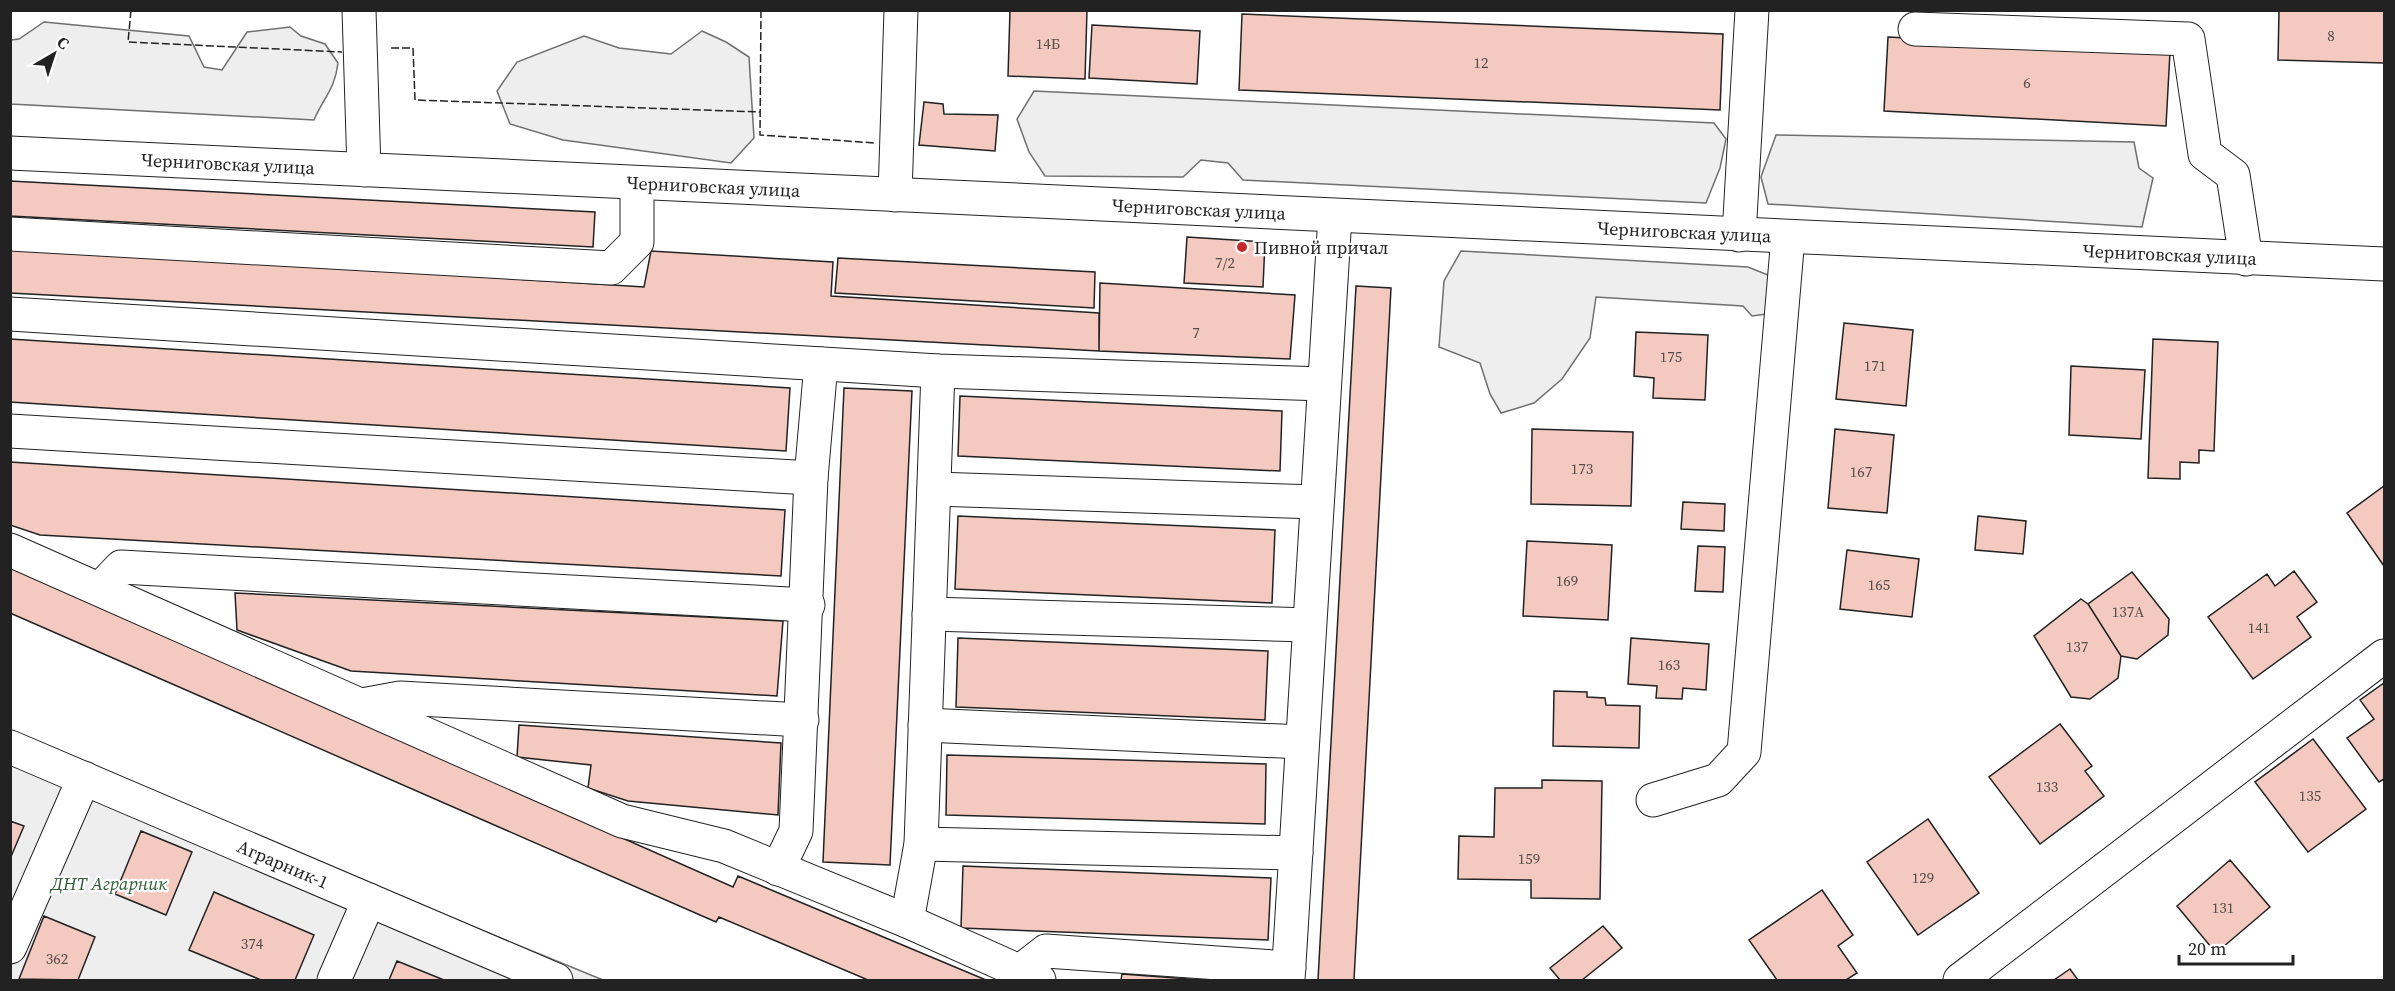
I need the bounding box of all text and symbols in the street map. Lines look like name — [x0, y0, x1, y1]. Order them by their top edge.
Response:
north arrow — [24, 24, 84, 84]
house number: 8 — [2327, 25, 2335, 46]
text: С — [53, 31, 74, 54]
house number: 14Б — [1036, 33, 1060, 54]
house number: 12 — [1473, 52, 1489, 73]
house number: 6 — [2023, 72, 2031, 93]
street label: Черниговская улица — [140, 147, 316, 180]
street label: Черниговская улица — [626, 169, 802, 202]
street label: Черниговская улица — [1111, 192, 1287, 225]
street label: Черниговская улица — [1597, 215, 1773, 248]
place label: Пивной причал — [1254, 235, 1388, 260]
street label: Черниговская улица — [2082, 237, 2258, 271]
marker: Пивной причал — [1235, 240, 1249, 254]
house number: 7/2 — [1215, 252, 1235, 273]
house number: 7 — [1192, 322, 1200, 343]
house number: 175 — [1660, 346, 1682, 367]
house number: 171 — [1864, 355, 1886, 376]
house number: 173 — [1571, 458, 1593, 479]
house number: 167 — [1850, 461, 1872, 482]
house number: 169 — [1556, 570, 1578, 591]
house number: 165 — [1868, 574, 1890, 595]
house number: 137А — [2112, 601, 2144, 622]
house number: 141 — [2248, 617, 2270, 638]
house number: 137 — [2066, 636, 2088, 657]
house number: 163 — [1658, 654, 1680, 675]
house number: 133 — [2036, 776, 2058, 797]
house number: 135 — [2299, 785, 2321, 806]
street label: Аграрник-1 — [234, 833, 333, 894]
house number: 159 — [1518, 848, 1540, 869]
house number: 129 — [1912, 867, 1934, 888]
park label: ДНТ Аграрник — [49, 871, 167, 896]
house number: 131 — [2212, 897, 2234, 918]
scale bar — [2179, 928, 2293, 966]
house number: 374 — [241, 933, 264, 954]
text: 20 m — [2188, 936, 2226, 961]
house number: 362 — [46, 948, 68, 969]

